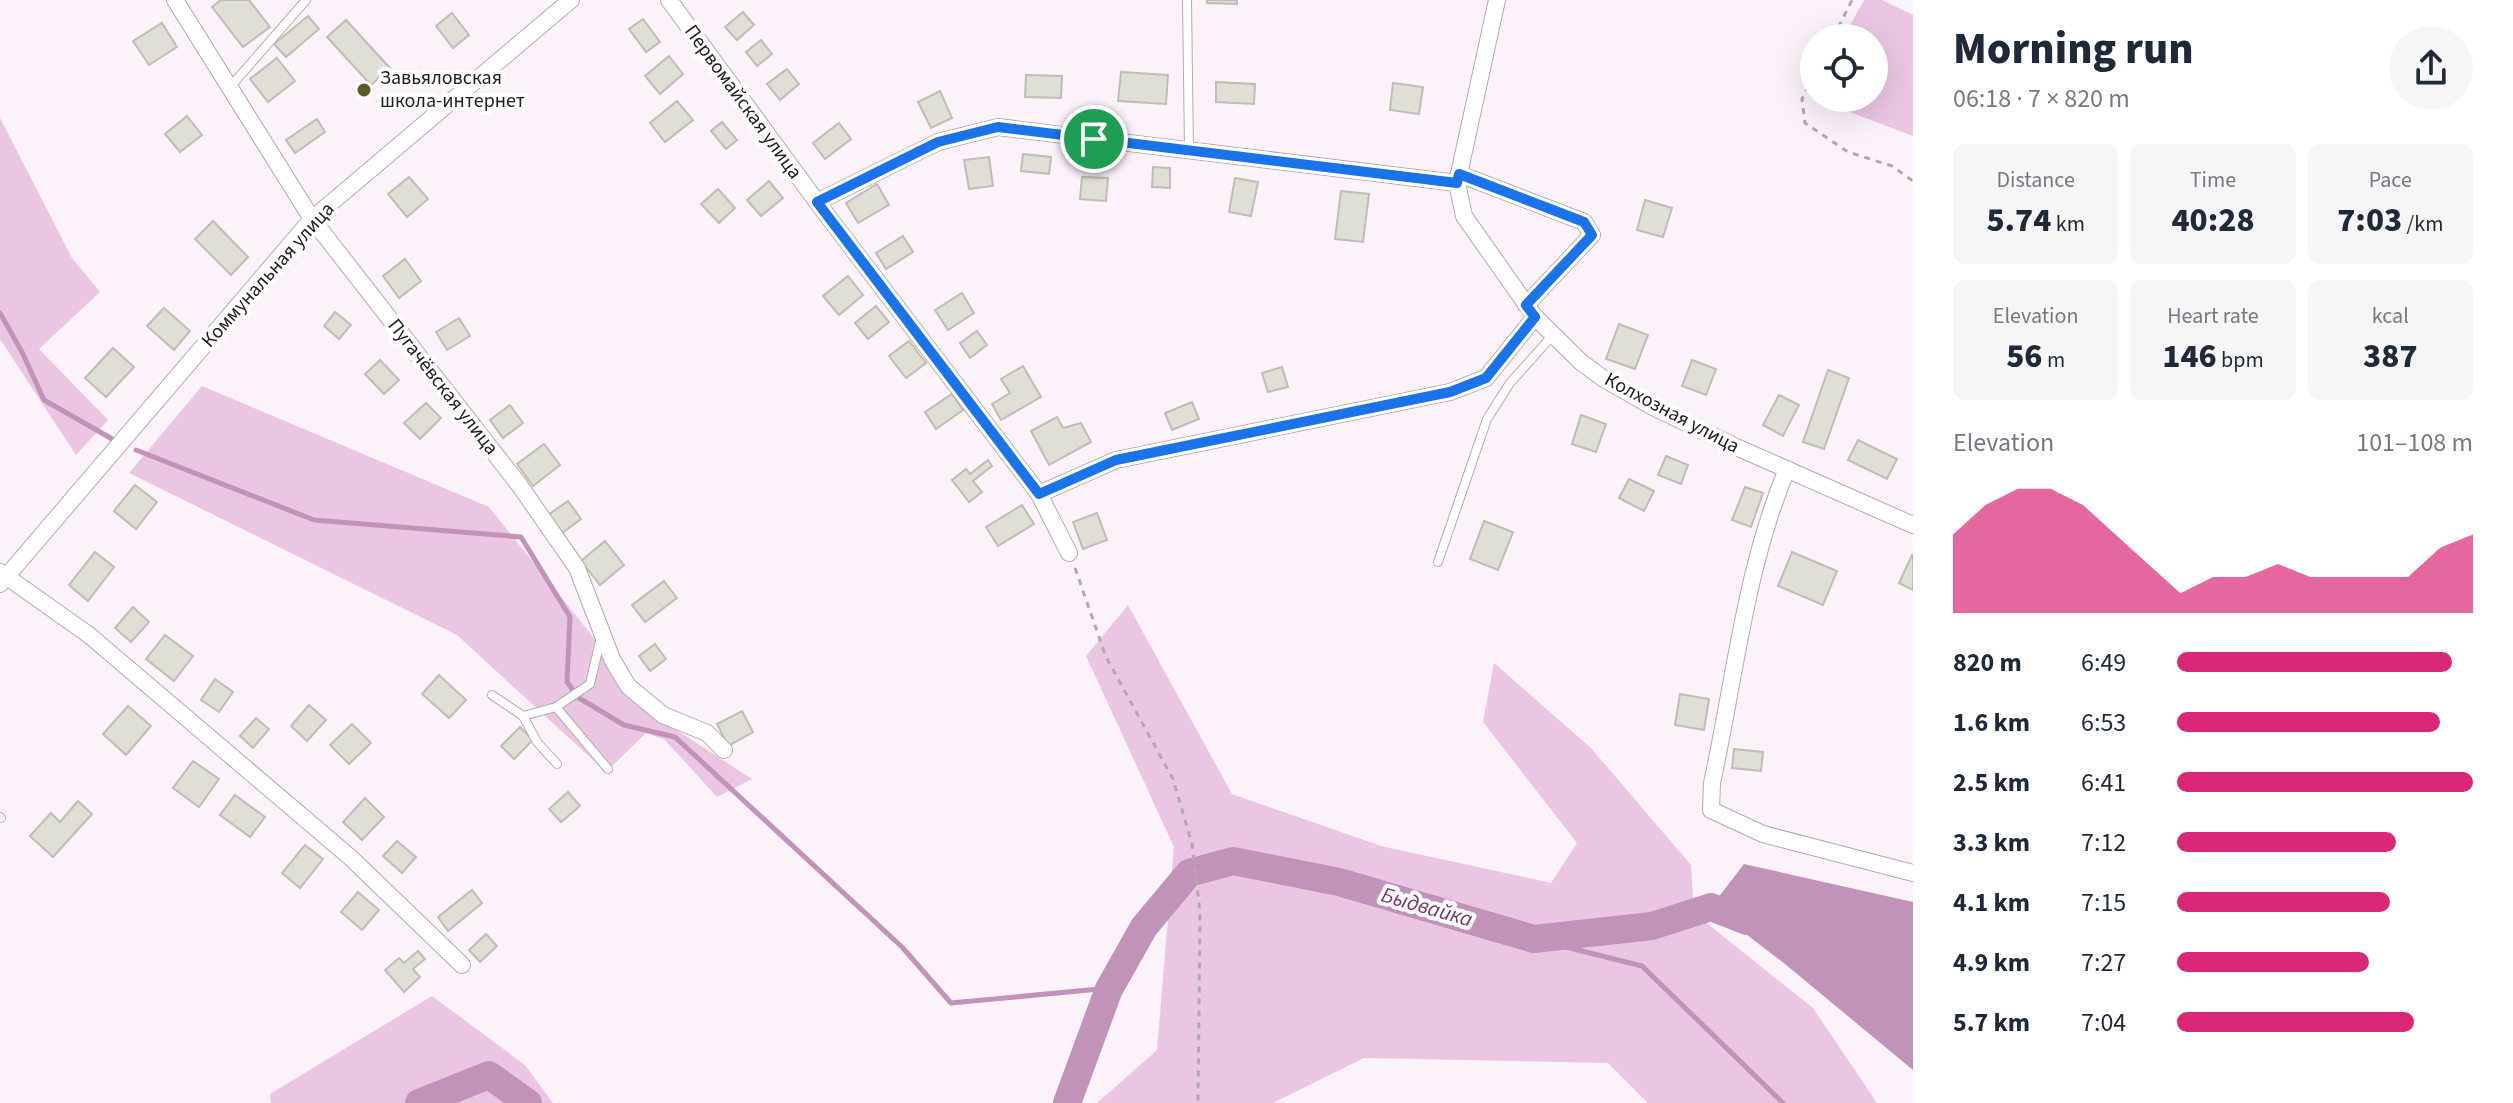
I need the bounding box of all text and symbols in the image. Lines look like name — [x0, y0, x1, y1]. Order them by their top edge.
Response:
text: Morning run — [1953, 18, 2194, 81]
street label: Первомайская улица — [677, 19, 809, 185]
map controls — [1800, 24, 1888, 112]
button: locate — [1800, 24, 1888, 112]
button: share — [2389, 26, 2473, 110]
place label: Завьяловская школа-интернет — [380, 64, 525, 115]
text: 06:18 · 7 × 820 m — [1953, 80, 2130, 117]
marker: Завьяловская школа-интернет — [355, 81, 373, 99]
pin — [1060, 105, 1128, 173]
icon: arrive — [1072, 117, 1116, 161]
text: Distance — [1997, 164, 2075, 196]
text: Time — [2190, 164, 2236, 196]
text: Pace — [2369, 164, 2412, 196]
street label: Коммунальная улица — [195, 196, 341, 354]
text: 5.74 — [1986, 196, 2051, 245]
text: 40:28 — [2171, 196, 2255, 245]
text: 7:03 — [2337, 196, 2402, 245]
text: km — [2051, 208, 2085, 240]
text: /km — [2402, 208, 2443, 240]
text: Elevation — [1993, 300, 2079, 332]
text: Heart rate — [2167, 300, 2259, 332]
text: kcal — [2372, 300, 2409, 332]
street label: Пугачёвская улица — [381, 313, 505, 461]
text: 56 — [2006, 332, 2043, 381]
text: 146 — [2162, 332, 2217, 381]
text: 387 — [2363, 332, 2418, 381]
text: m — [2043, 344, 2065, 376]
text: bpm — [2217, 344, 2264, 376]
street label: Колхозная улица — [1600, 366, 1744, 460]
text: Elevation — [1953, 424, 2054, 461]
text: 101–108 m — [2356, 424, 2473, 461]
text: 820 m — [1953, 644, 2022, 681]
text: 6:49 — [2081, 644, 2126, 681]
text: 1.6 km — [1953, 704, 2030, 741]
text: 6:53 — [2081, 704, 2126, 741]
text: 2.5 km — [1953, 764, 2030, 801]
text: 6:41 — [2081, 764, 2126, 801]
text: 3.3 km — [1953, 824, 2030, 861]
text: 7:12 — [2081, 824, 2126, 861]
water label: Быдвайка — [1378, 879, 1477, 935]
text: 4.1 km — [1953, 884, 2030, 921]
text: 7:15 — [2081, 884, 2126, 921]
text: 4.9 km — [1953, 944, 2030, 981]
text: 7:27 — [2081, 944, 2126, 981]
text: 5.7 km — [1953, 1004, 2030, 1041]
text: 7:04 — [2081, 1004, 2126, 1041]

